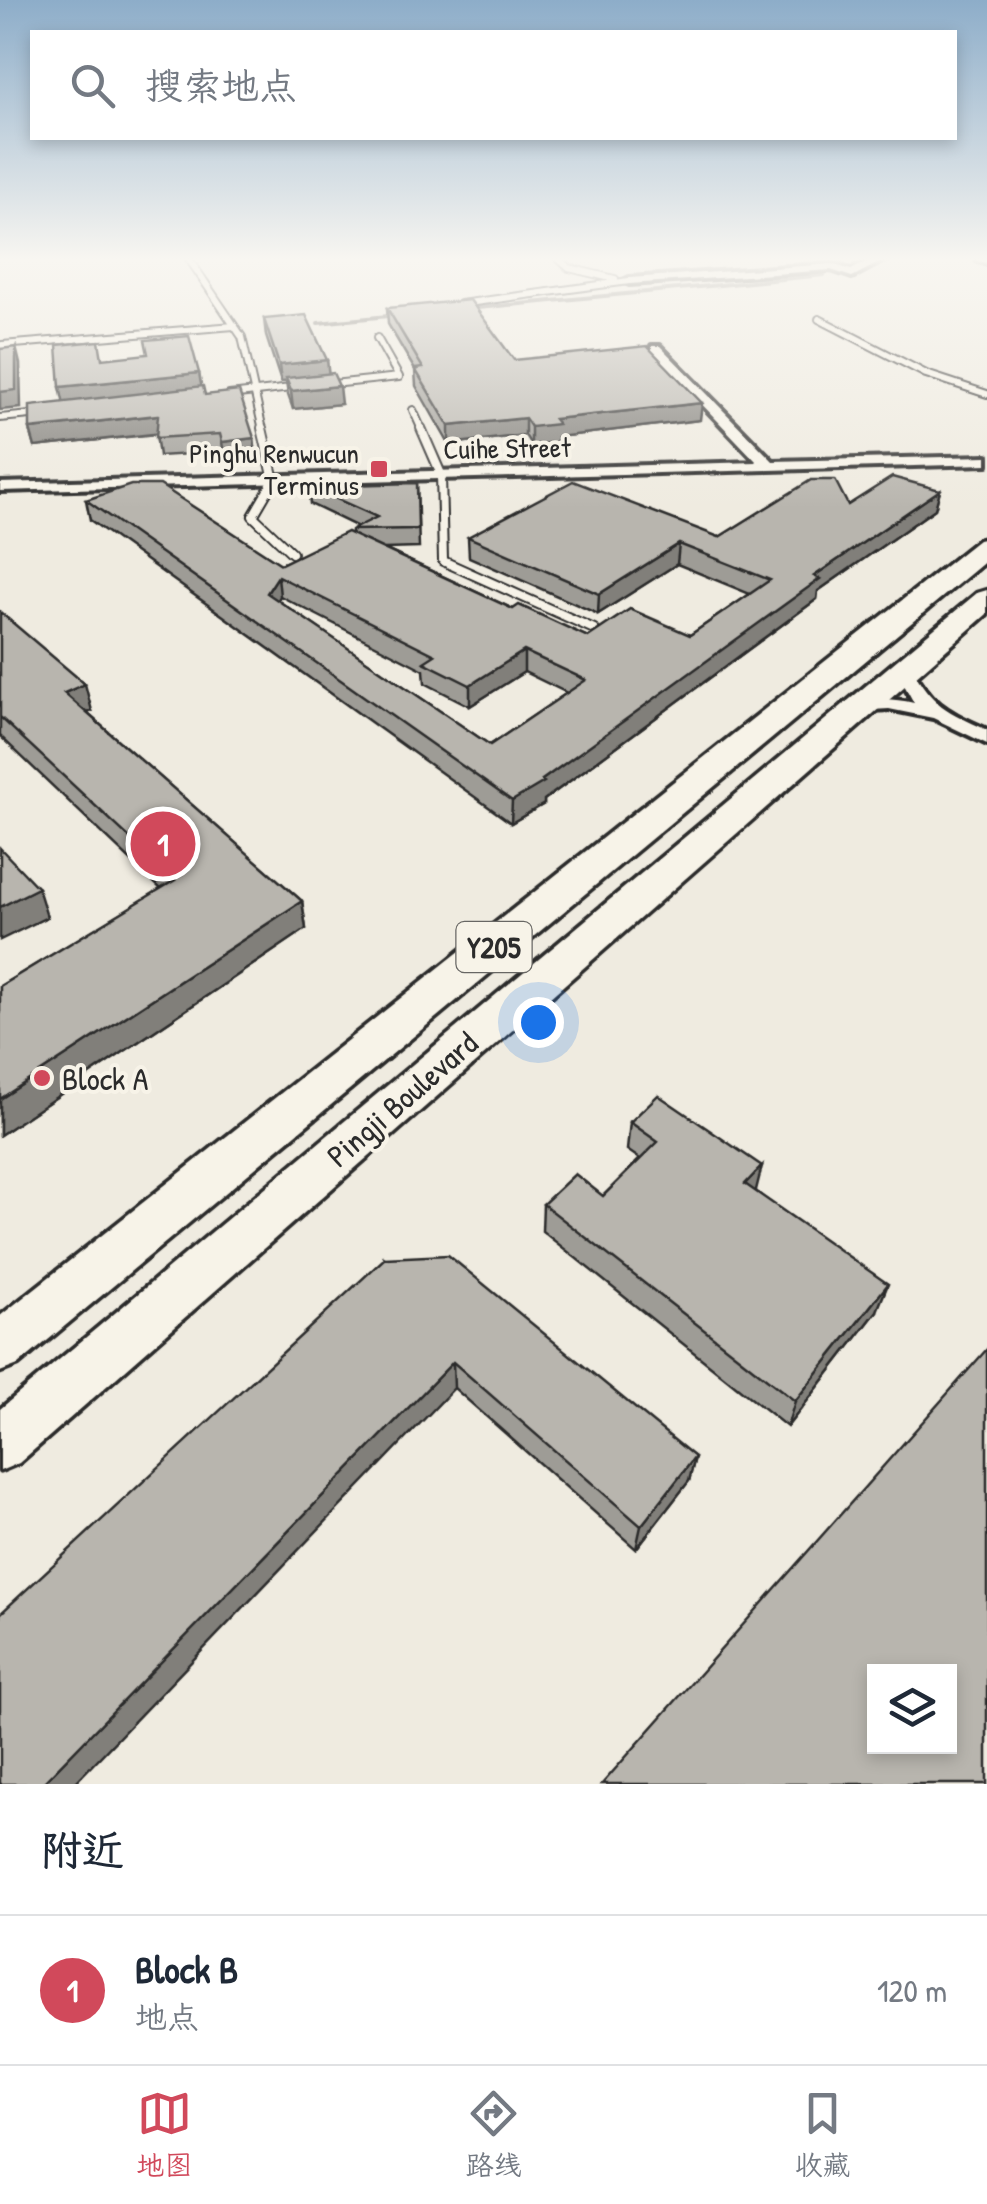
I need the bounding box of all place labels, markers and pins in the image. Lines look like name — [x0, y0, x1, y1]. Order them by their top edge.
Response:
place label: Pinghu Renwucun Terminus — [189, 434, 359, 504]
marker: Pinghu Renwucun Terminus — [368, 458, 390, 480]
pin: 1 — [130, 806, 196, 882]
place label: Block A — [62, 1057, 149, 1100]
marker: Block A — [31, 1067, 53, 1089]

